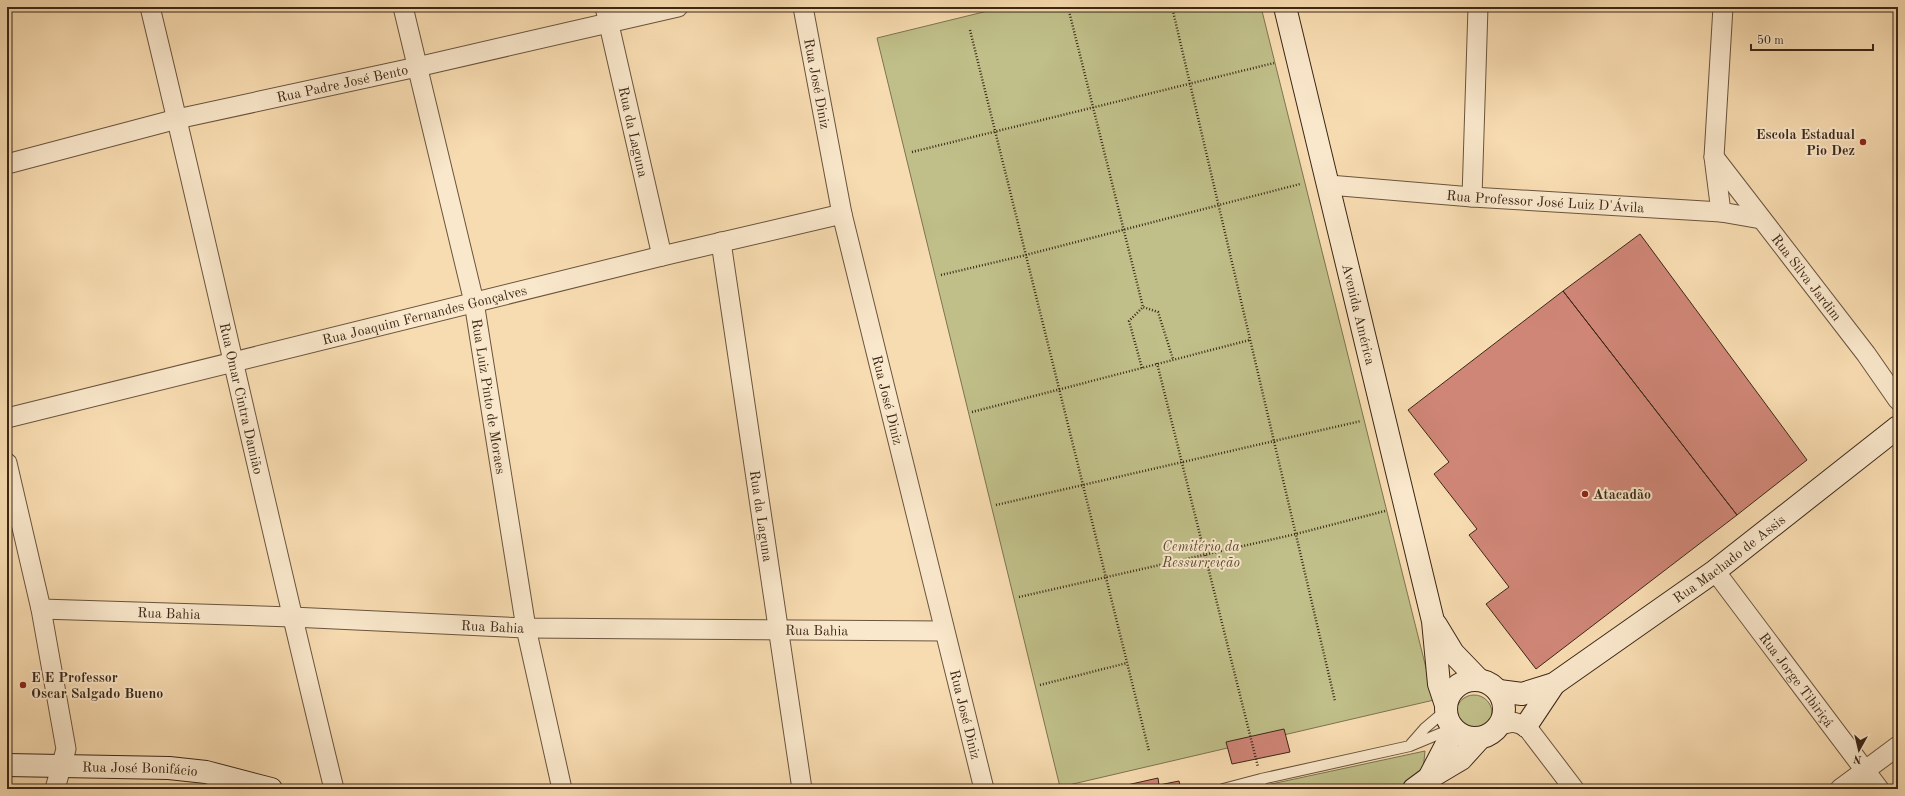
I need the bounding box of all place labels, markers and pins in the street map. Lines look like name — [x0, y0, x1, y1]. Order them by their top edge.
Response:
place label: Escola Estadual Pio Dez — [1756, 128, 1855, 158]
marker: Escola Estadual Pio Dez — [1858, 137, 1868, 147]
place label: Atacadão — [1593, 488, 1651, 502]
marker: Atacadão — [1580, 489, 1590, 499]
place label: E E Professor Oscar Salgado Bueno — [31, 671, 163, 701]
marker: E E Professor Oscar Salgado Bueno — [18, 680, 28, 690]

